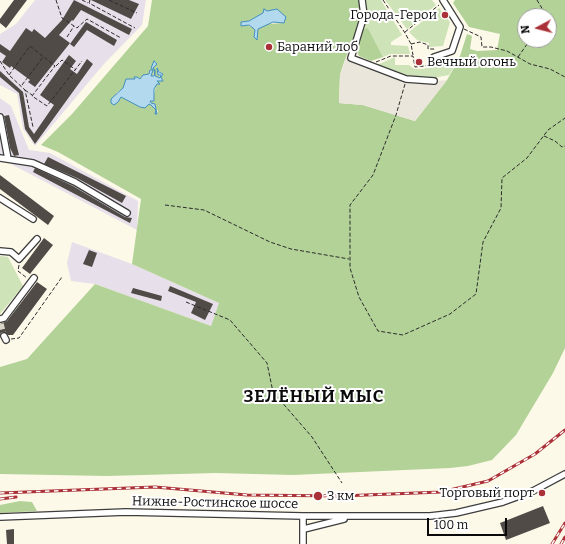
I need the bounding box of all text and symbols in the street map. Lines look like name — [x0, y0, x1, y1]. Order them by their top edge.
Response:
place label: Города-Герои — [350, 7, 437, 23]
north arrow — [517, 8, 557, 48]
marker: Города-Герои — [440, 10, 450, 20]
text: N — [519, 24, 533, 34]
place label: Бараний лоб — [277, 39, 358, 55]
marker: Бараний лоб — [264, 42, 274, 52]
place label: Вечный огонь — [427, 54, 516, 70]
marker: Вечный огонь — [414, 57, 424, 67]
district label: ЗЕЛЁНЫЙ МЫС — [244, 387, 384, 407]
place label: Торговый порт — [440, 485, 534, 501]
place label: 3 км — [327, 488, 354, 504]
marker: Торговый порт — [537, 488, 547, 498]
marker: 3 км — [312, 490, 324, 502]
street label: Нижне-Ростинское шоссе — [132, 494, 298, 512]
scale bar — [429, 510, 509, 536]
text: 100 m — [434, 518, 468, 532]

